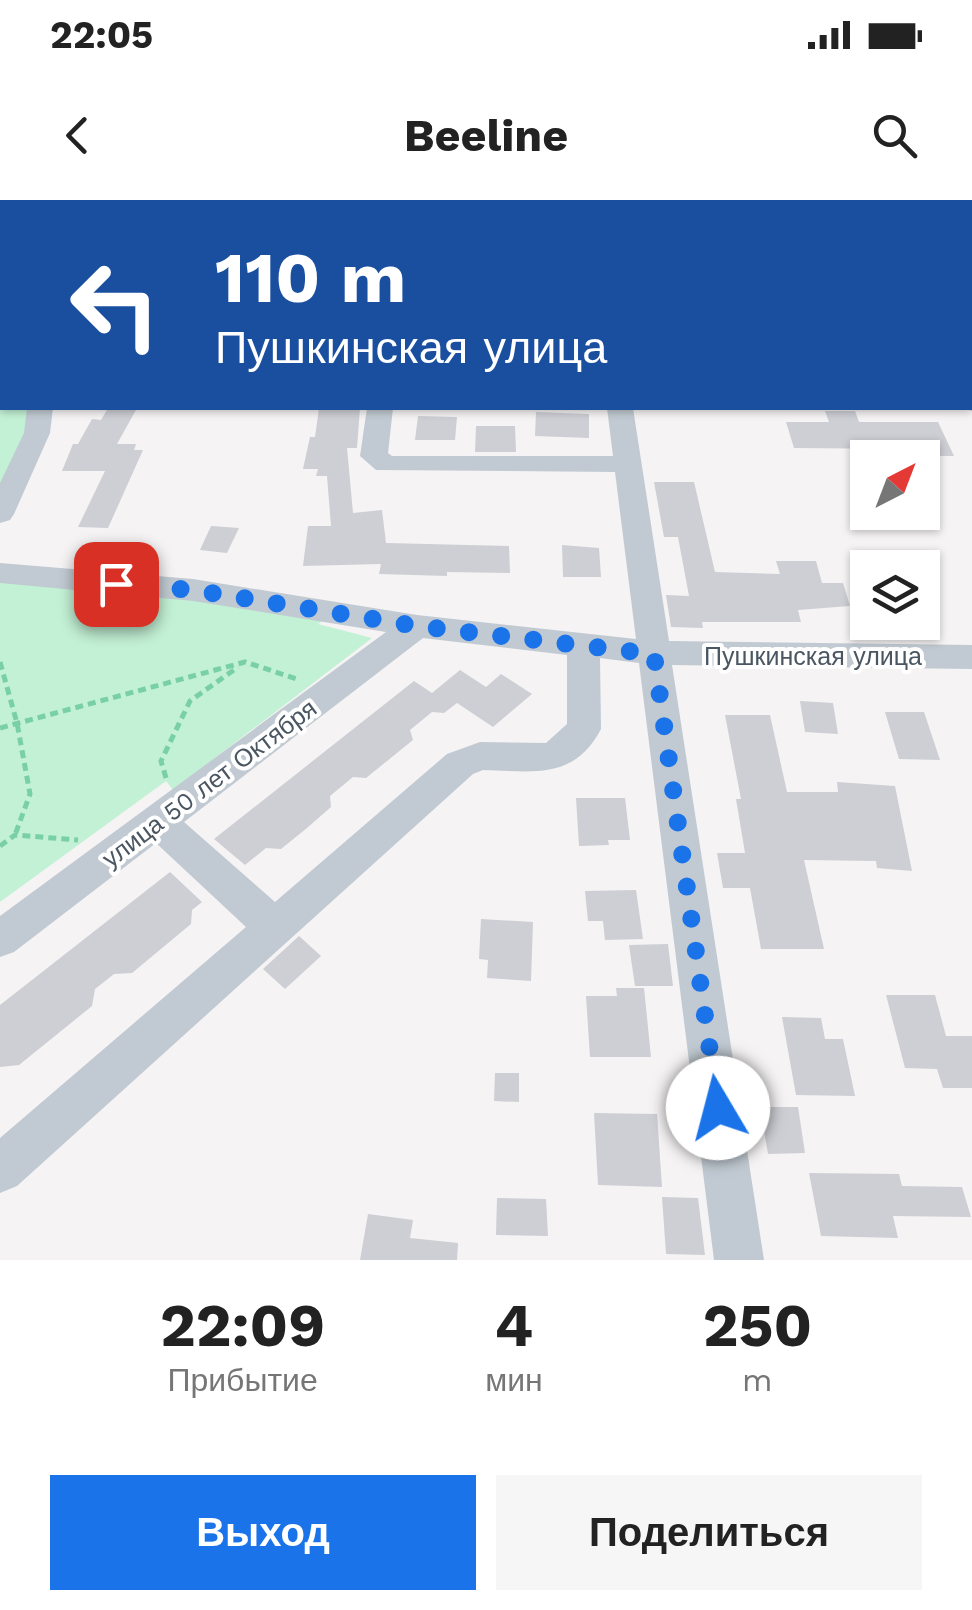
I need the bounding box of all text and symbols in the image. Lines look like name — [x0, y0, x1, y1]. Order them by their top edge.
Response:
text: 22:05 — [50, 13, 153, 57]
icon: back — [50, 108, 105, 163]
icon: search — [867, 108, 922, 163]
text: Beeline — [404, 109, 568, 162]
text: 110 m — [215, 237, 406, 319]
icon: left — [50, 240, 180, 370]
text: Пушкинская улица — [215, 321, 607, 374]
north arrow — [850, 440, 940, 530]
map controls — [850, 440, 940, 640]
pin — [74, 542, 159, 627]
button: layers — [850, 550, 940, 640]
icon: arrive — [89, 557, 144, 612]
street label: Пушкинская улица — [704, 642, 922, 671]
street label: улица 50 лет Октября — [96, 693, 322, 873]
position arrow — [666, 1056, 770, 1160]
text: 22:09 — [160, 1290, 325, 1361]
text: 4 — [495, 1290, 533, 1361]
text: 250 — [703, 1290, 812, 1361]
text: Прибытие — [167, 1361, 318, 1399]
text: мин — [485, 1361, 543, 1399]
text: m — [742, 1361, 773, 1399]
button: Выход — [50, 1475, 476, 1590]
button: Поделиться — [496, 1475, 922, 1590]

